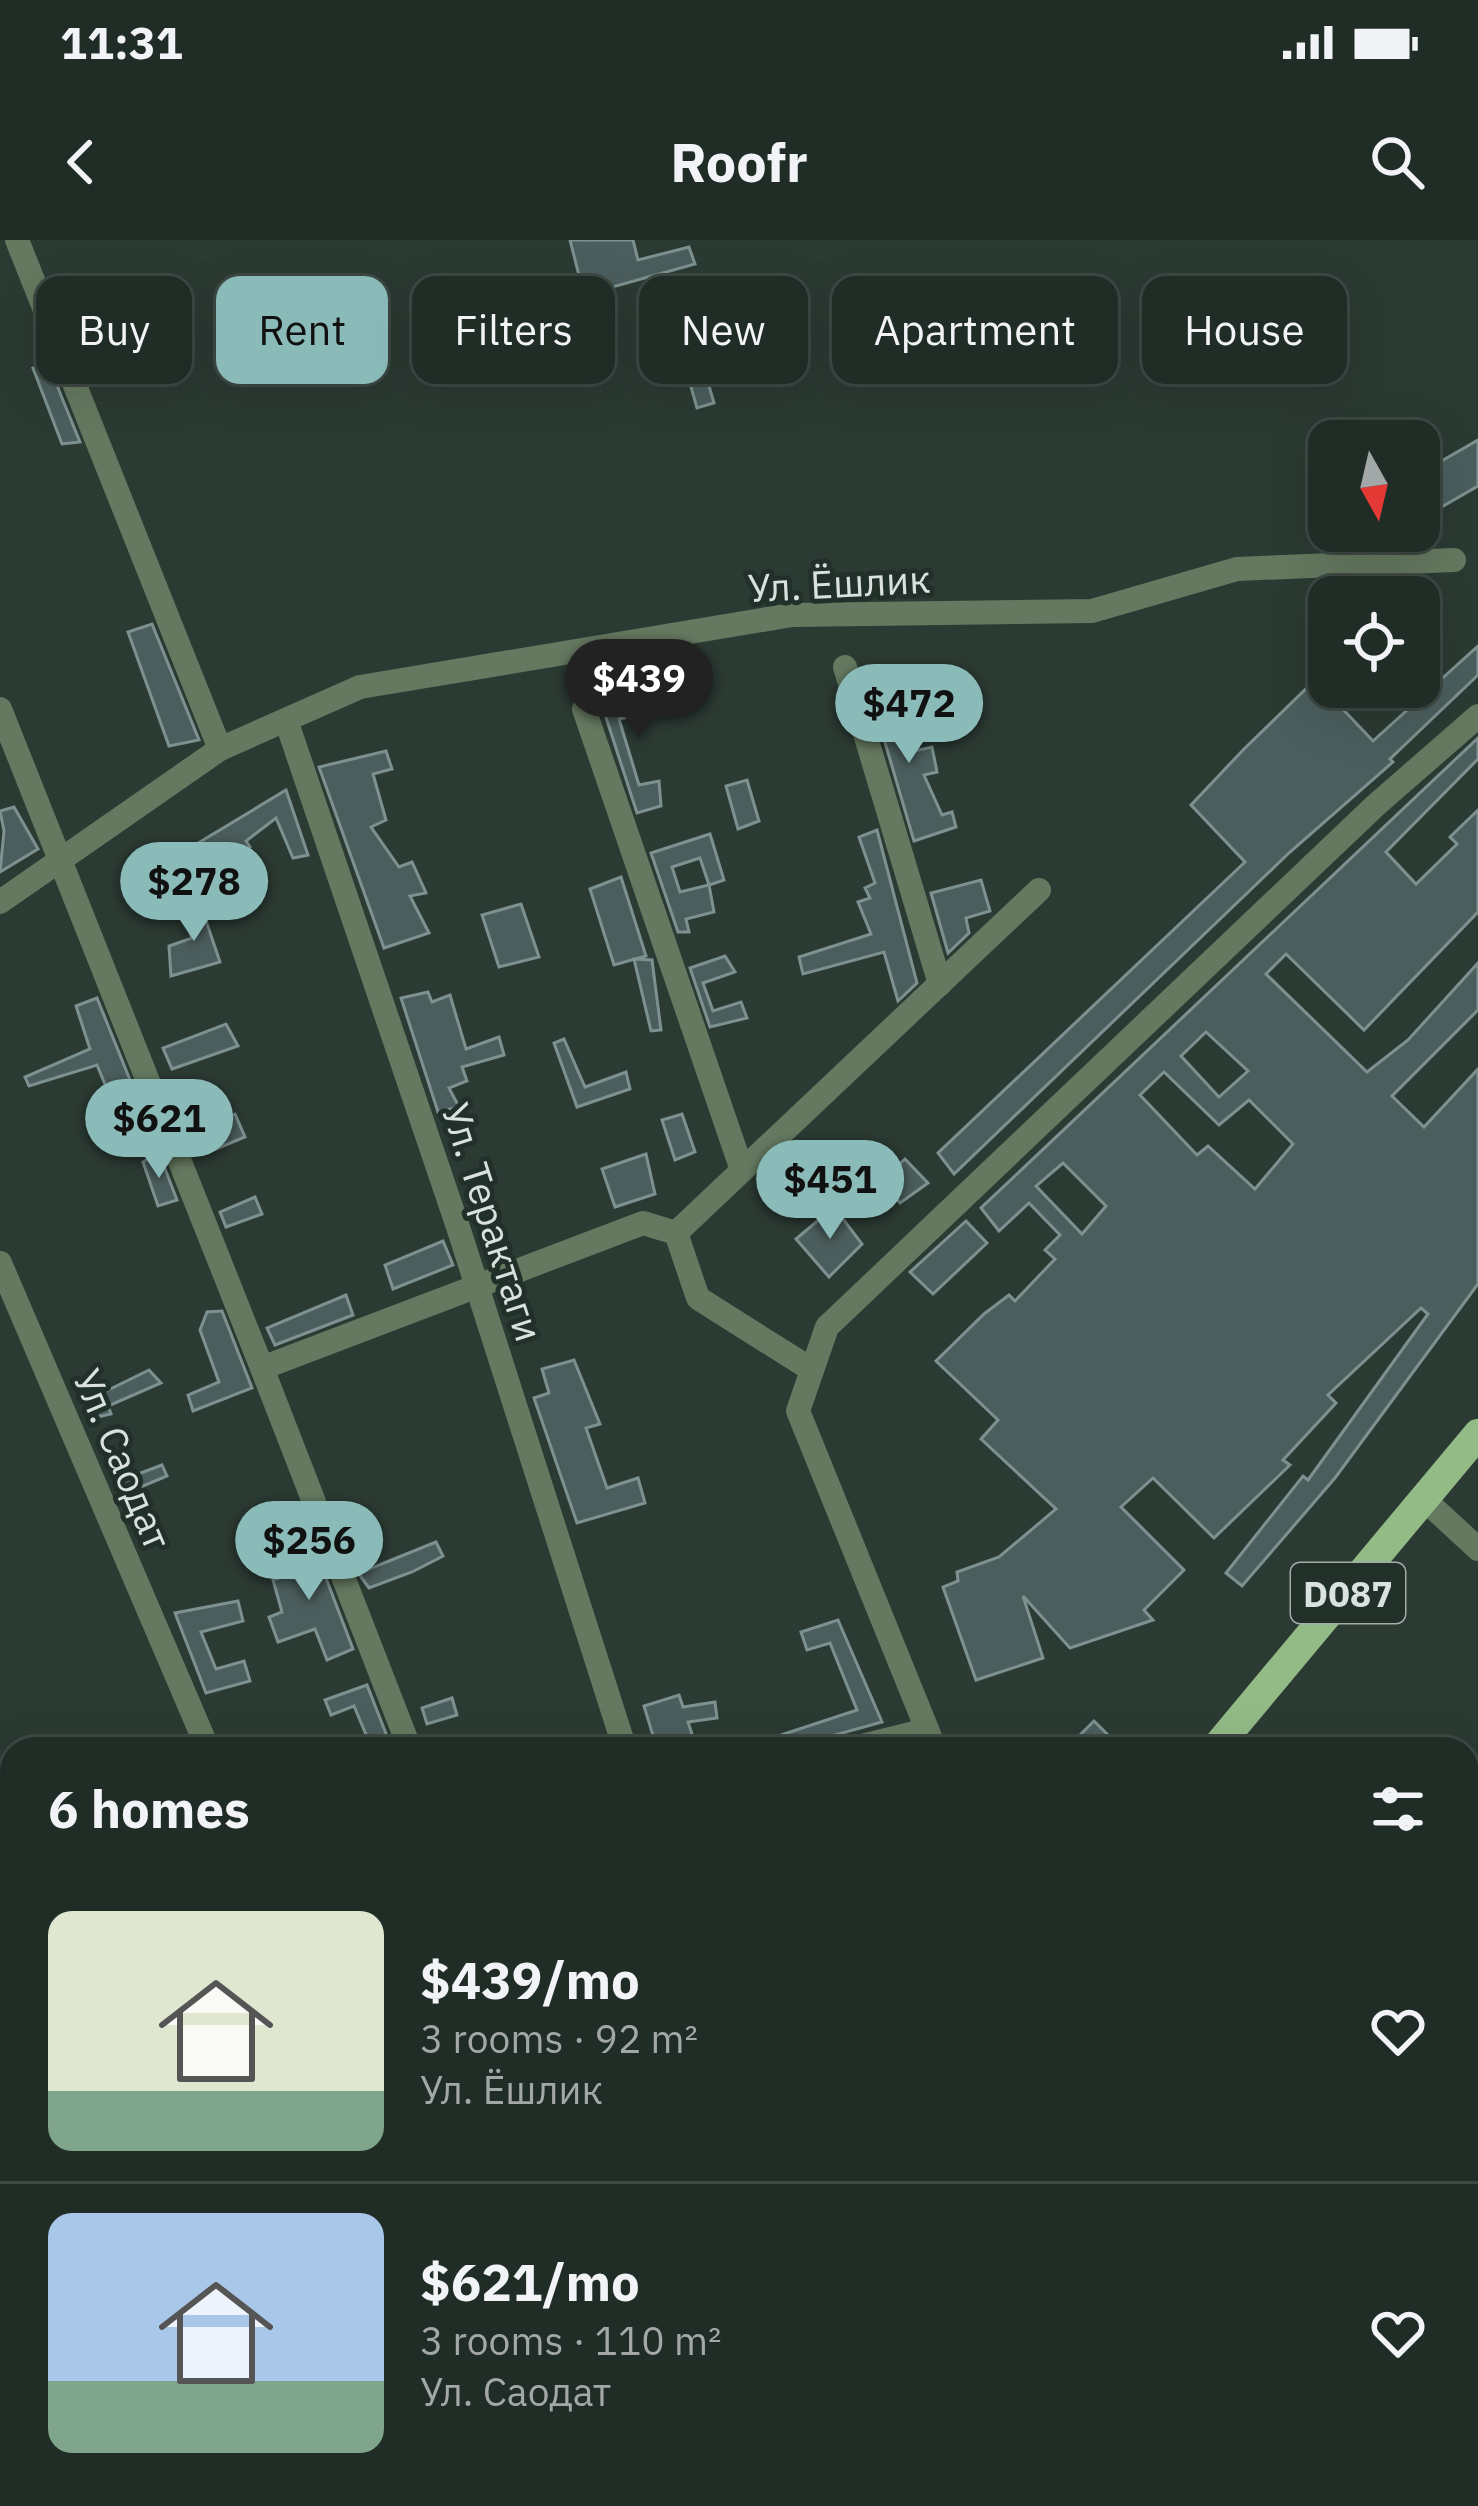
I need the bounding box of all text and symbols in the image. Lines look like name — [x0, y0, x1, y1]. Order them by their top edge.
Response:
text: 11:31 — [60, 13, 183, 71]
text: Roofr — [670, 127, 808, 197]
icon: back — [48, 129, 114, 195]
icon: search — [1364, 129, 1430, 195]
chip: Buy — [36, 276, 192, 384]
chip: Rent — [216, 276, 388, 384]
chip: Filters — [412, 276, 615, 384]
chip: New — [639, 276, 808, 384]
chip: Apartment — [832, 276, 1118, 384]
chip: House — [1142, 276, 1347, 384]
north arrow — [1308, 420, 1440, 552]
map controls — [1308, 420, 1440, 708]
street label: Ул. Ёшлик — [746, 553, 932, 613]
button: locate — [1308, 576, 1440, 708]
pin: $439 — [568, 639, 710, 741]
text: $439 — [592, 652, 686, 703]
pin: $472 — [838, 664, 980, 766]
text: $472 — [862, 677, 956, 728]
pin: $278 — [123, 842, 265, 944]
text: $278 — [147, 855, 241, 906]
pin: $621 — [88, 1079, 230, 1181]
text: $621 — [112, 1092, 206, 1143]
street label: Ул. Терактаги — [431, 1097, 555, 1347]
pin: $451 — [759, 1140, 901, 1242]
text: $451 — [783, 1153, 877, 1204]
street label: Ул. Саодат — [62, 1361, 184, 1557]
pin: $256 — [238, 1501, 380, 1603]
text: $256 — [262, 1514, 356, 1565]
road number: D087 — [1291, 1563, 1405, 1623]
text: 6 homes — [48, 1776, 250, 1842]
icon: filters — [1365, 1776, 1431, 1842]
text: $439/mo — [420, 1947, 640, 2013]
icon: home — [144, 1959, 288, 2103]
icon: heart — [1365, 1998, 1431, 2064]
text: 3 rooms · 92 m² — [420, 2013, 698, 2064]
text: Ул. Ёшлик — [420, 2064, 603, 2115]
text: $621/mo — [420, 2249, 640, 2315]
icon: home — [144, 2261, 288, 2405]
icon: heart — [1365, 2300, 1431, 2366]
text: 3 rooms · 110 m² — [420, 2315, 722, 2366]
text: Ул. Саодат — [420, 2366, 611, 2417]

